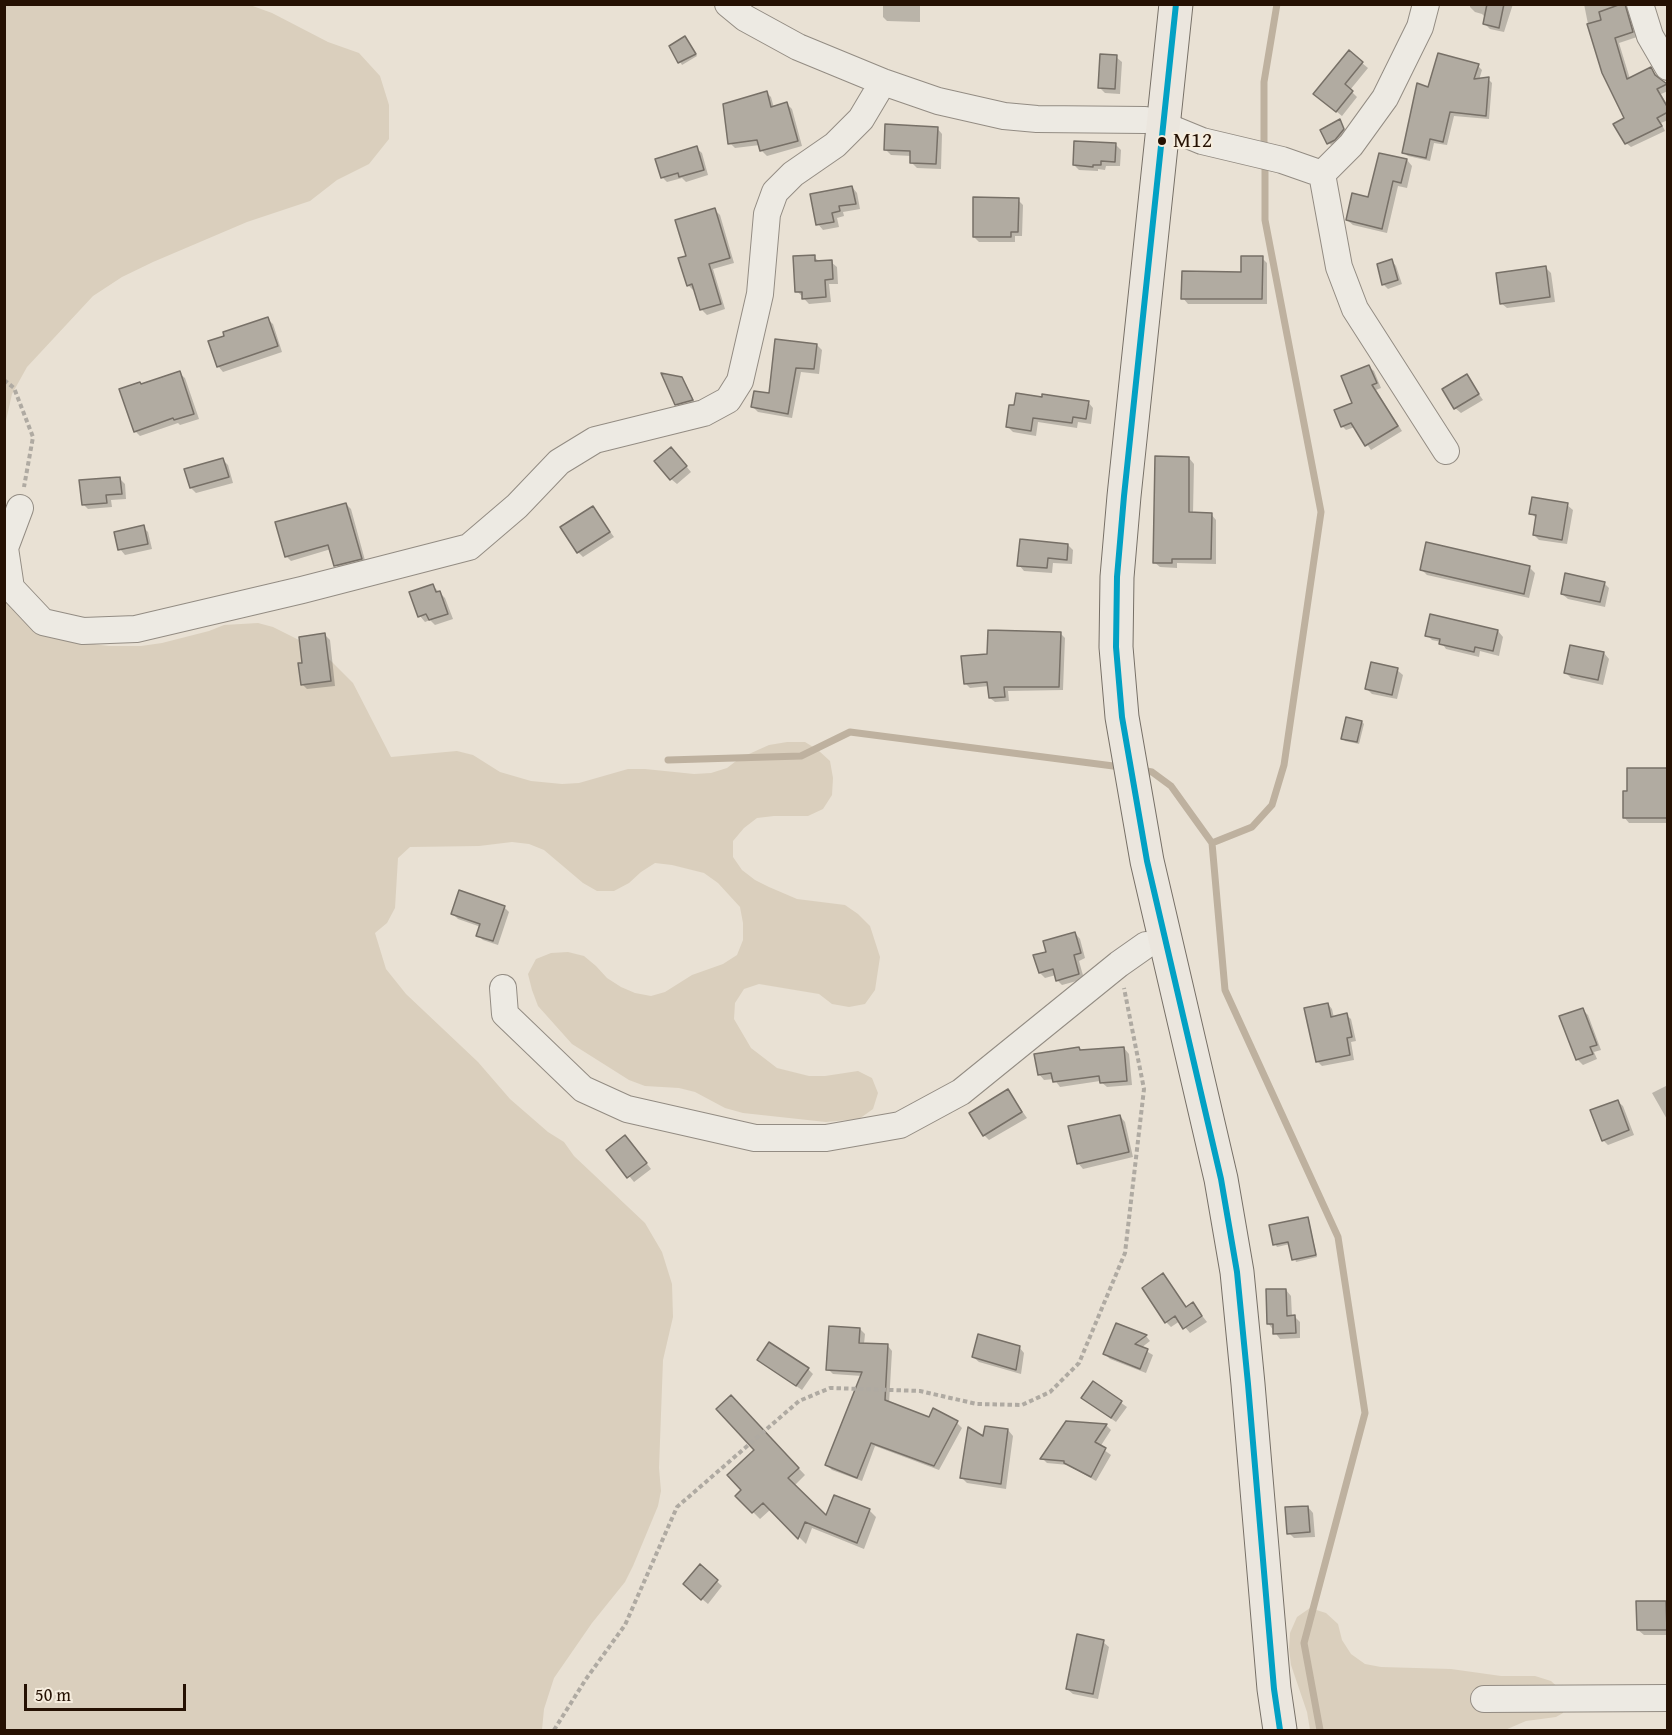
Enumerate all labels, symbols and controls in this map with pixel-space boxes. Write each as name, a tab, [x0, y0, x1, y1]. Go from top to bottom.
place label: M12	[1173, 128, 1212, 154]
marker: M12	[1156, 135, 1168, 147]
scale bar	[27, 1672, 189, 1710]
text: 50 m	[35, 1681, 71, 1708]

